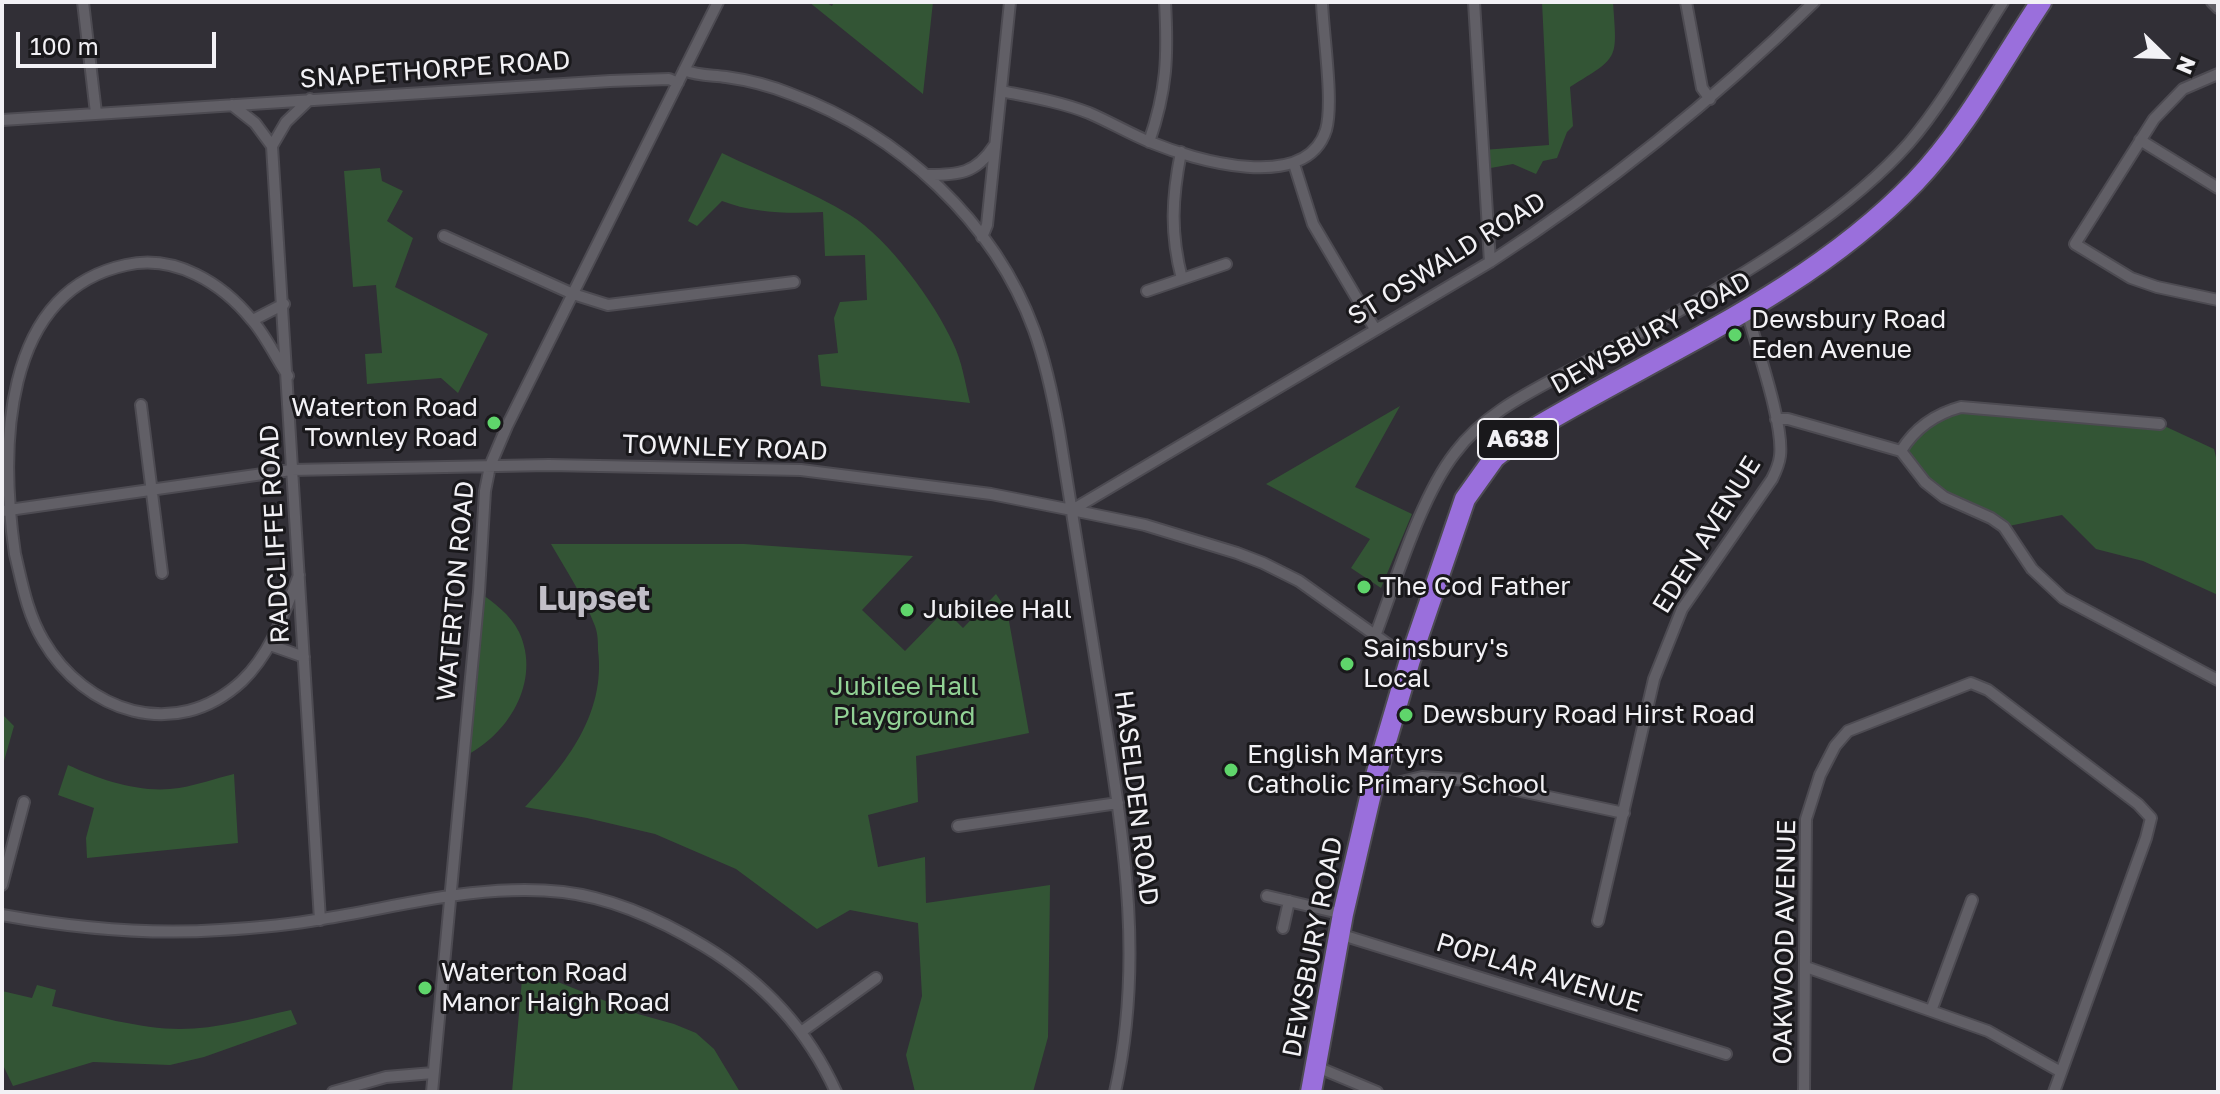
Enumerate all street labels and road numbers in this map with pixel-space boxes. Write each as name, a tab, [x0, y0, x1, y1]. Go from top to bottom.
street label: SNAPETHORPE ROAD	[299, 45, 571, 95]
street label: ST OSWALD ROAD	[1342, 186, 1552, 332]
street label: DEWSBURY ROAD	[1546, 265, 1756, 401]
road number: A638	[1478, 419, 1558, 459]
street label: RADCLIFFE ROAD	[254, 424, 296, 644]
street label: TOWNLEY ROAD	[622, 429, 828, 467]
street label: EDEN AVENUE	[1646, 451, 1768, 619]
street label: WATERTON ROAD	[431, 479, 481, 703]
street label: HASELDEN ROAD	[1107, 689, 1165, 907]
street label: OAKWOOD AVENUE	[1767, 819, 1803, 1065]
street label: DEWSBURY ROAD	[1276, 834, 1350, 1060]
street label: POPLAR AVENUE	[1432, 927, 1646, 1019]

